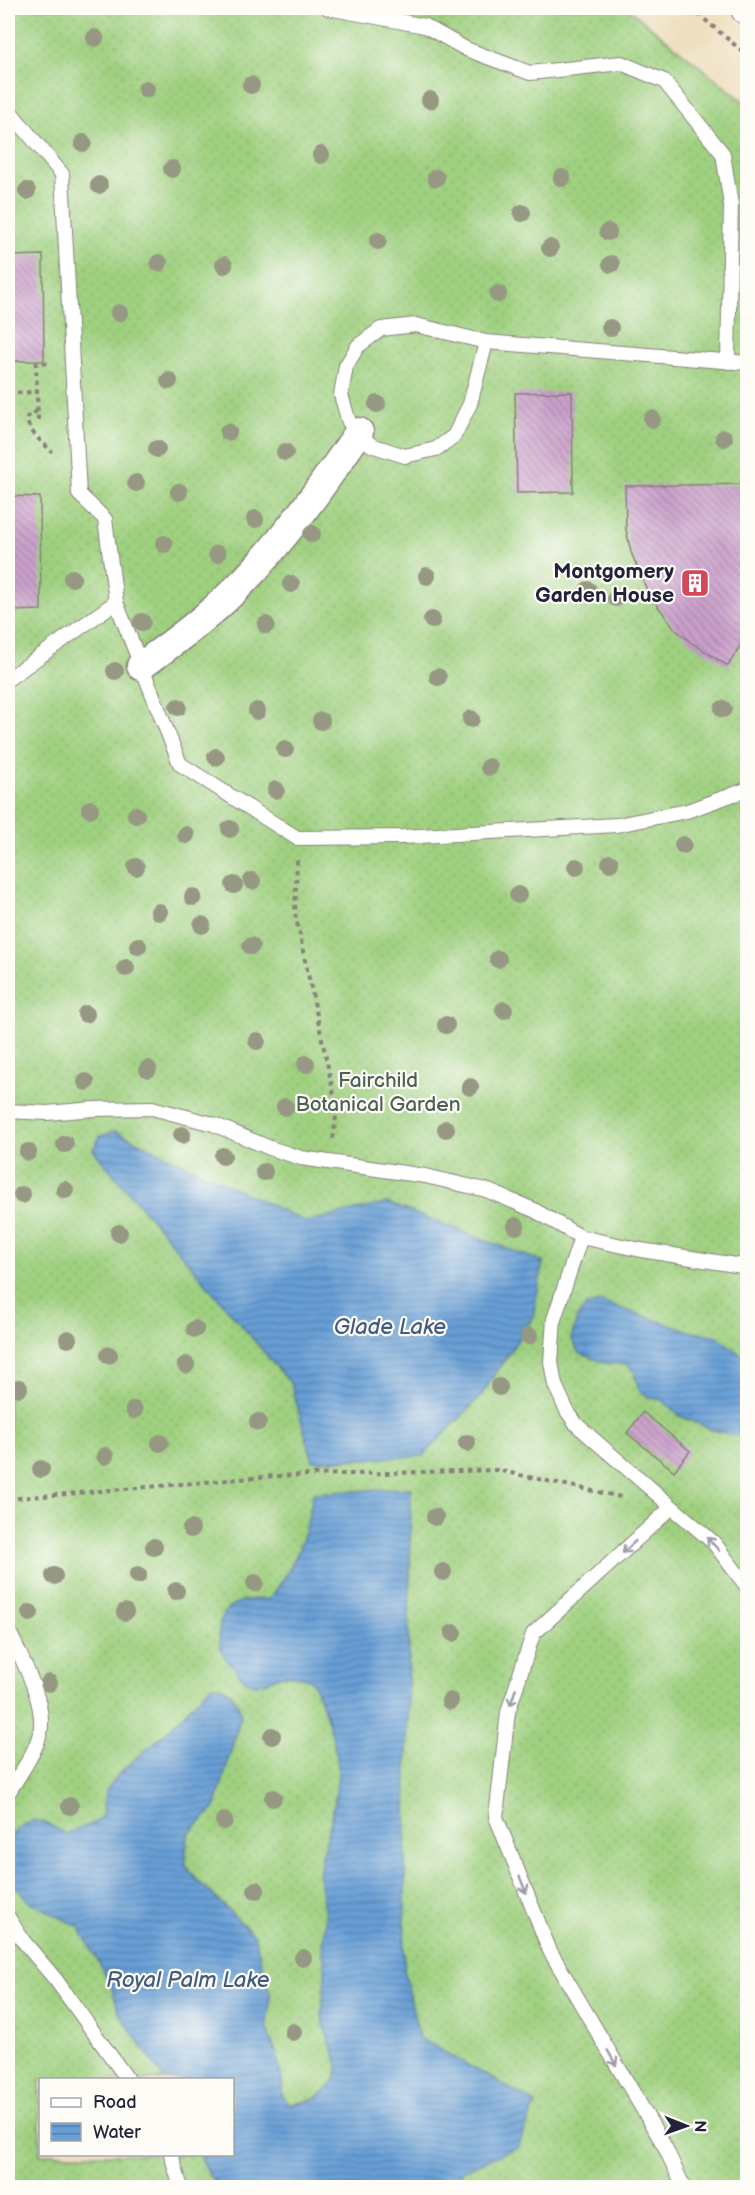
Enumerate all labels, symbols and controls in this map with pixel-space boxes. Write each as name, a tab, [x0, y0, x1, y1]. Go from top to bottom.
place label: Montgomery Garden House	[535, 559, 674, 608]
building icon: Montgomery Garden House	[679, 567, 711, 599]
park label: Fairchild Botanical Garden	[295, 1068, 461, 1117]
water label: Glade Lake	[334, 1314, 446, 1341]
one-way arrow	[707, 1537, 721, 1552]
one-way arrow	[621, 1540, 636, 1554]
one-way arrow	[507, 1687, 518, 1706]
one-way arrow	[518, 1875, 529, 1894]
water label: Royal Palm Lake	[106, 1967, 270, 1994]
one-way arrow	[607, 2049, 619, 2066]
legend	[39, 2078, 234, 2156]
text: Road	[93, 2092, 137, 2113]
north arrow	[656, 2096, 716, 2156]
text: N	[690, 2120, 709, 2132]
text: Water	[93, 2122, 141, 2143]

